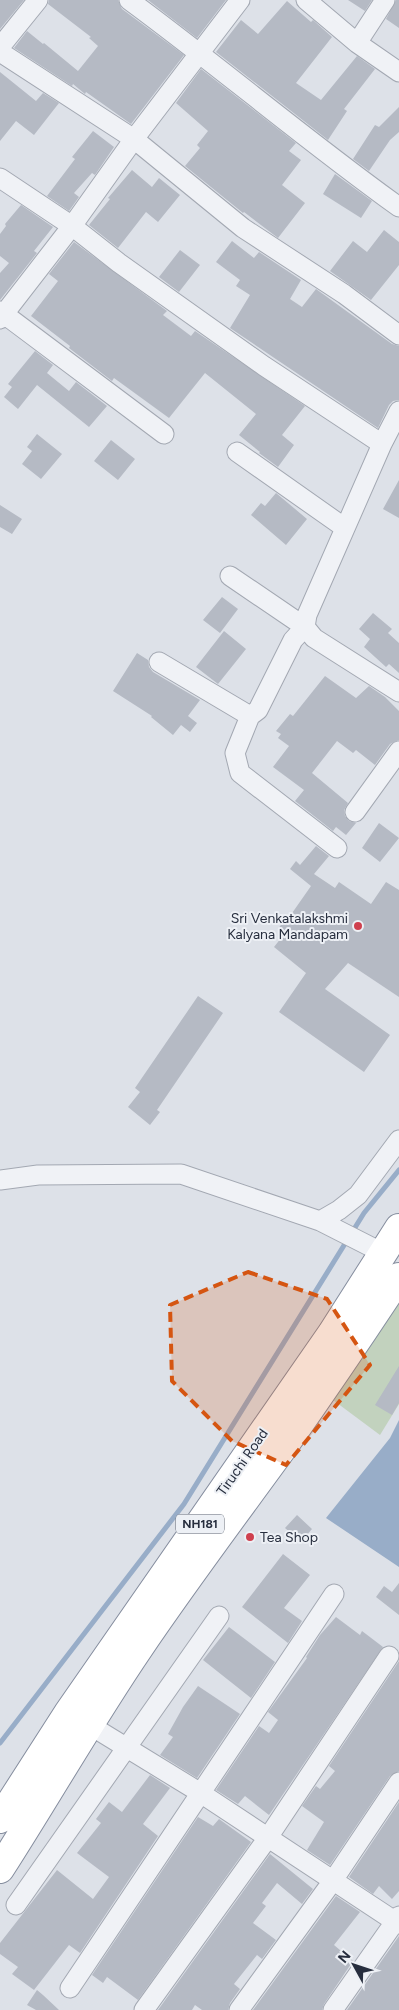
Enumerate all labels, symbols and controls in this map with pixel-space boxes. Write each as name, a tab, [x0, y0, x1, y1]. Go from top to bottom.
place label: Sri Venkatalakshmi Kalyana Mandapam	[227, 910, 348, 943]
marker: Sri Venkatalakshmi Kalyana Mandapam	[352, 920, 364, 932]
street label: Tiruchi Road	[213, 1426, 272, 1499]
road number: NH181	[176, 1515, 224, 1534]
place label: Tea Shop	[260, 1529, 318, 1546]
marker: Tea Shop	[244, 1531, 256, 1543]
north arrow	[329, 1940, 379, 1990]
text: N	[334, 1947, 354, 1967]

